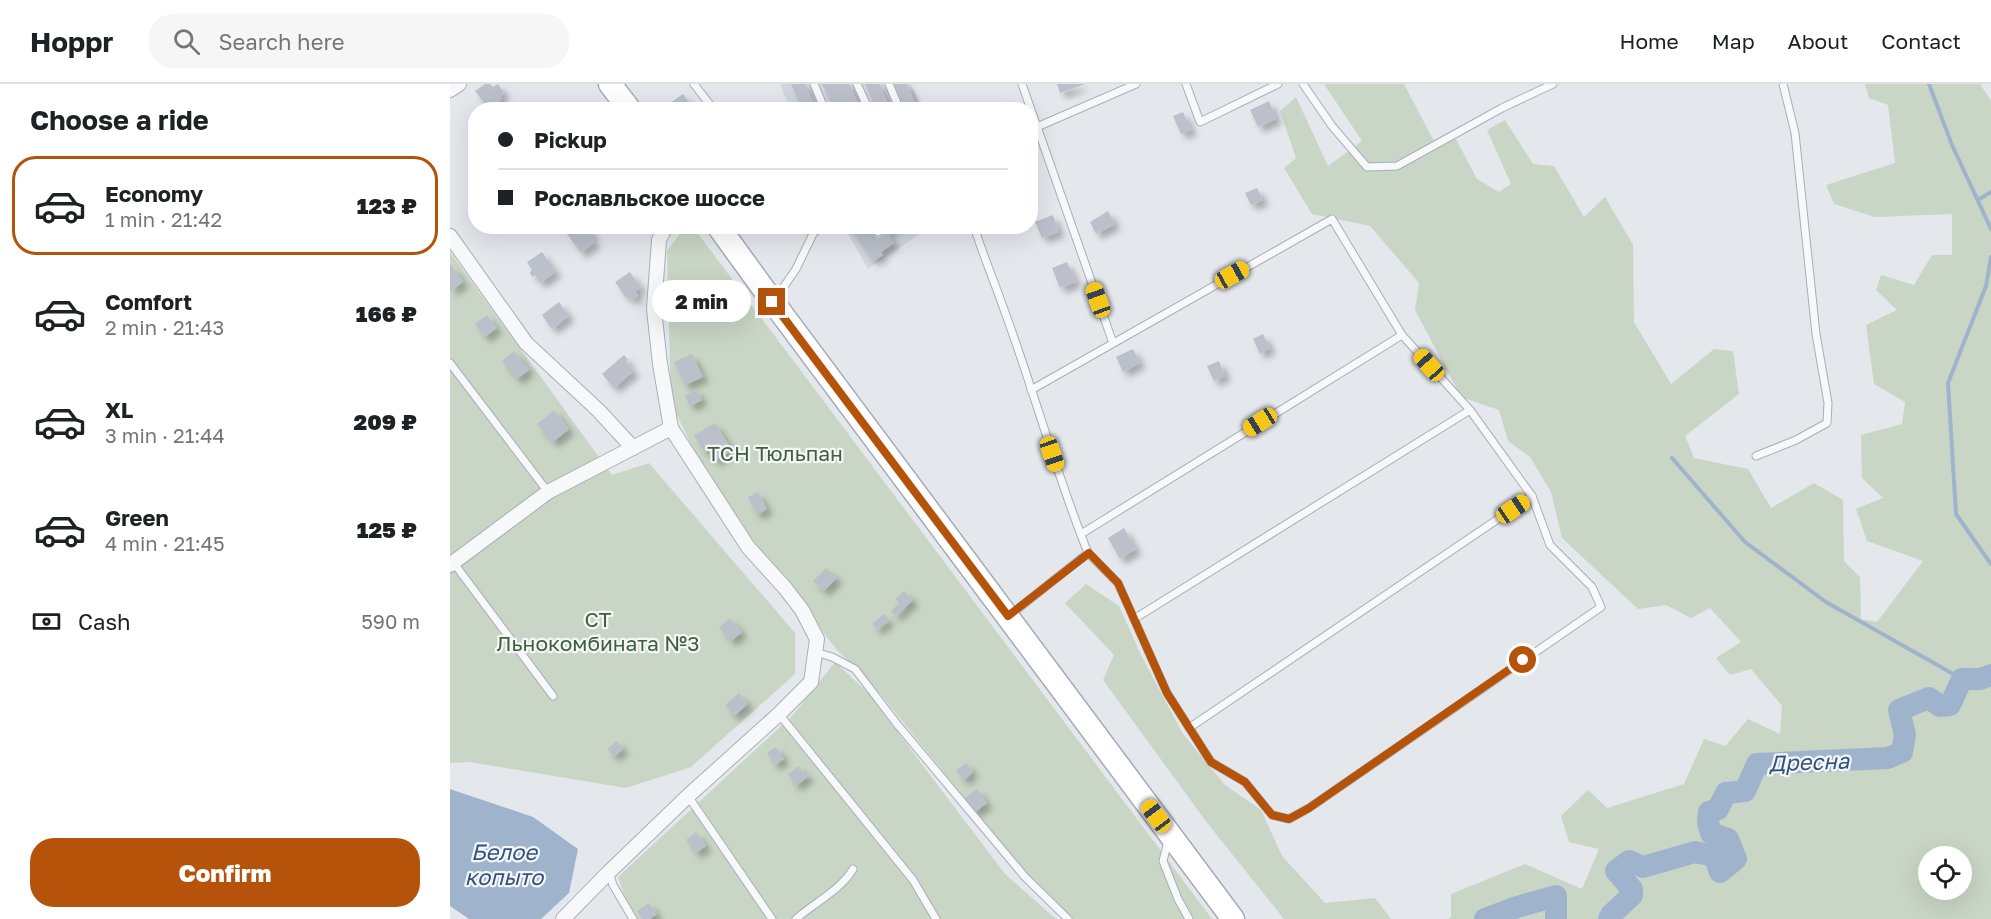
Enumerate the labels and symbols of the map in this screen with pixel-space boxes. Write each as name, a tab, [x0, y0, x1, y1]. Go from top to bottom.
car	[1212, 258, 1252, 292]
car	[1083, 280, 1113, 320]
callout: 2 min	[652, 281, 751, 323]
route end	[758, 288, 785, 315]
car	[1410, 346, 1448, 384]
car	[1240, 405, 1280, 439]
car	[1038, 434, 1066, 474]
park label: ТСН Тюльпан	[707, 440, 843, 466]
car	[1493, 491, 1533, 527]
park label: СТ Льнокомбината №3	[497, 606, 699, 656]
route start	[1509, 646, 1536, 673]
water label: Дресна	[1767, 747, 1851, 776]
car	[1138, 796, 1174, 836]
water label: Белое копыто	[465, 838, 545, 890]

